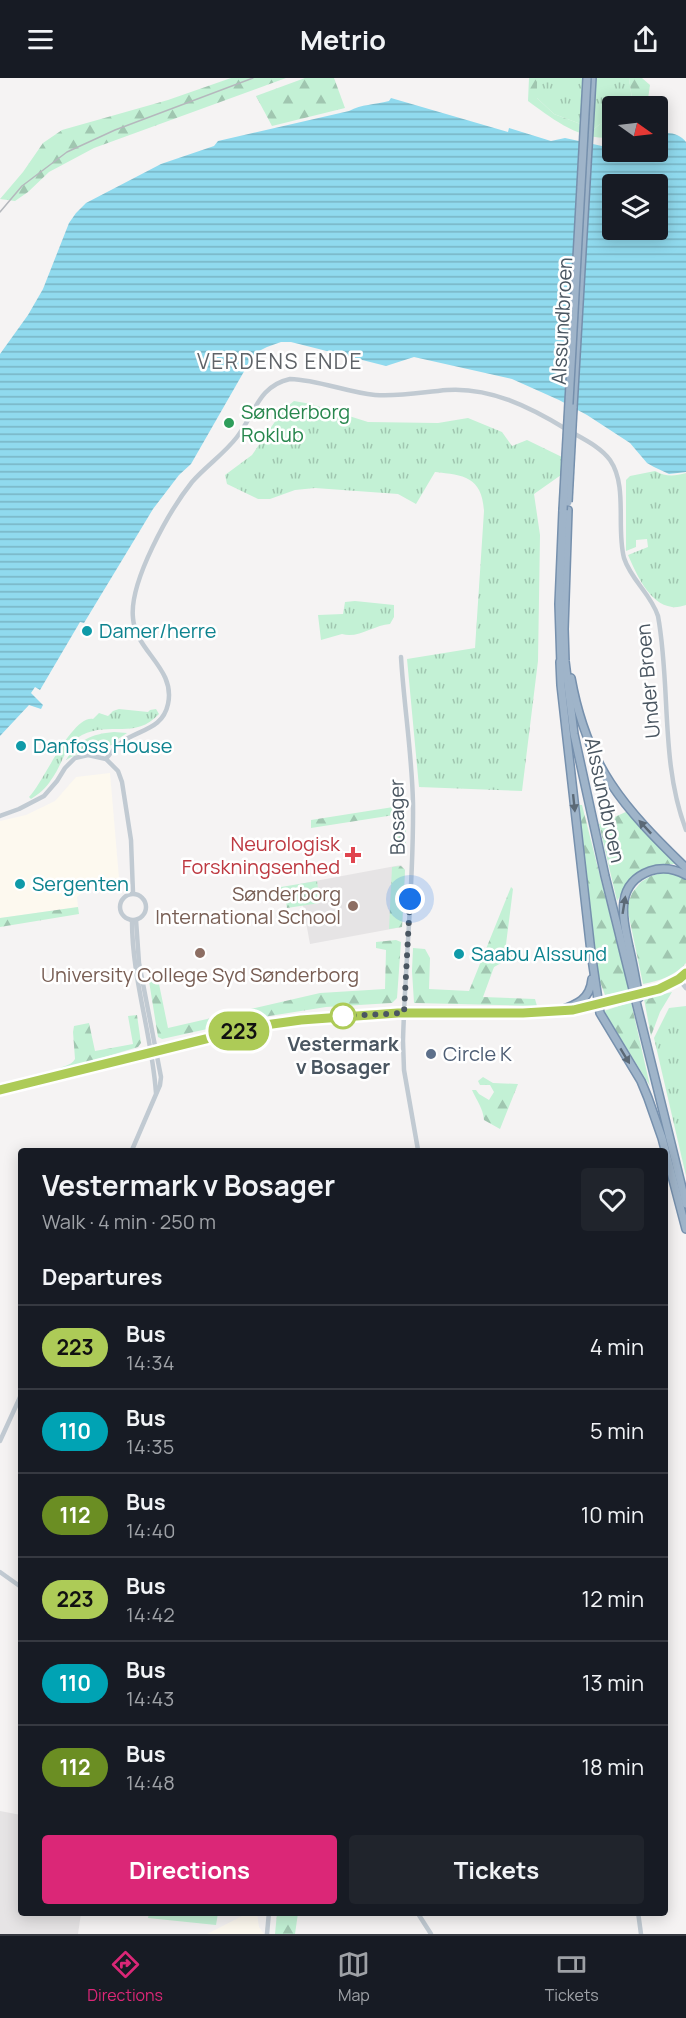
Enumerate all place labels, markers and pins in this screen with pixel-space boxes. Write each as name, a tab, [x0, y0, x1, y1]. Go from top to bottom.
place label: Sønderborg Roklub	[241, 398, 350, 448]
marker: Sønderborg Roklub	[222, 416, 236, 430]
place label: Damer/herre	[99, 617, 217, 644]
marker: Damer/herre	[80, 624, 94, 638]
place label: Danfoss House	[33, 732, 172, 759]
marker: Danfoss House	[14, 739, 28, 753]
place label: Neurologisk Forskningsenhed	[182, 830, 341, 880]
marker: Neurologisk Forskningsenhed	[344, 846, 362, 864]
place label: Sergenten	[32, 870, 129, 897]
marker: Sergenten	[13, 877, 27, 891]
place label: Sønderborg International School	[155, 880, 341, 930]
marker: Sønderborg International School	[346, 899, 360, 913]
place label: Saabu Alssund	[471, 940, 607, 967]
marker: University College Syd Sønderborg	[193, 946, 207, 960]
marker: Saabu Alssund	[452, 947, 466, 961]
place label: University College Syd Sønderborg	[41, 961, 359, 988]
marker: Vestermark v Bosager	[330, 1003, 356, 1029]
place label: Vestermark v Bosager	[288, 1030, 400, 1080]
place label: Circle K	[443, 1040, 512, 1067]
marker: Circle K	[424, 1047, 438, 1061]

